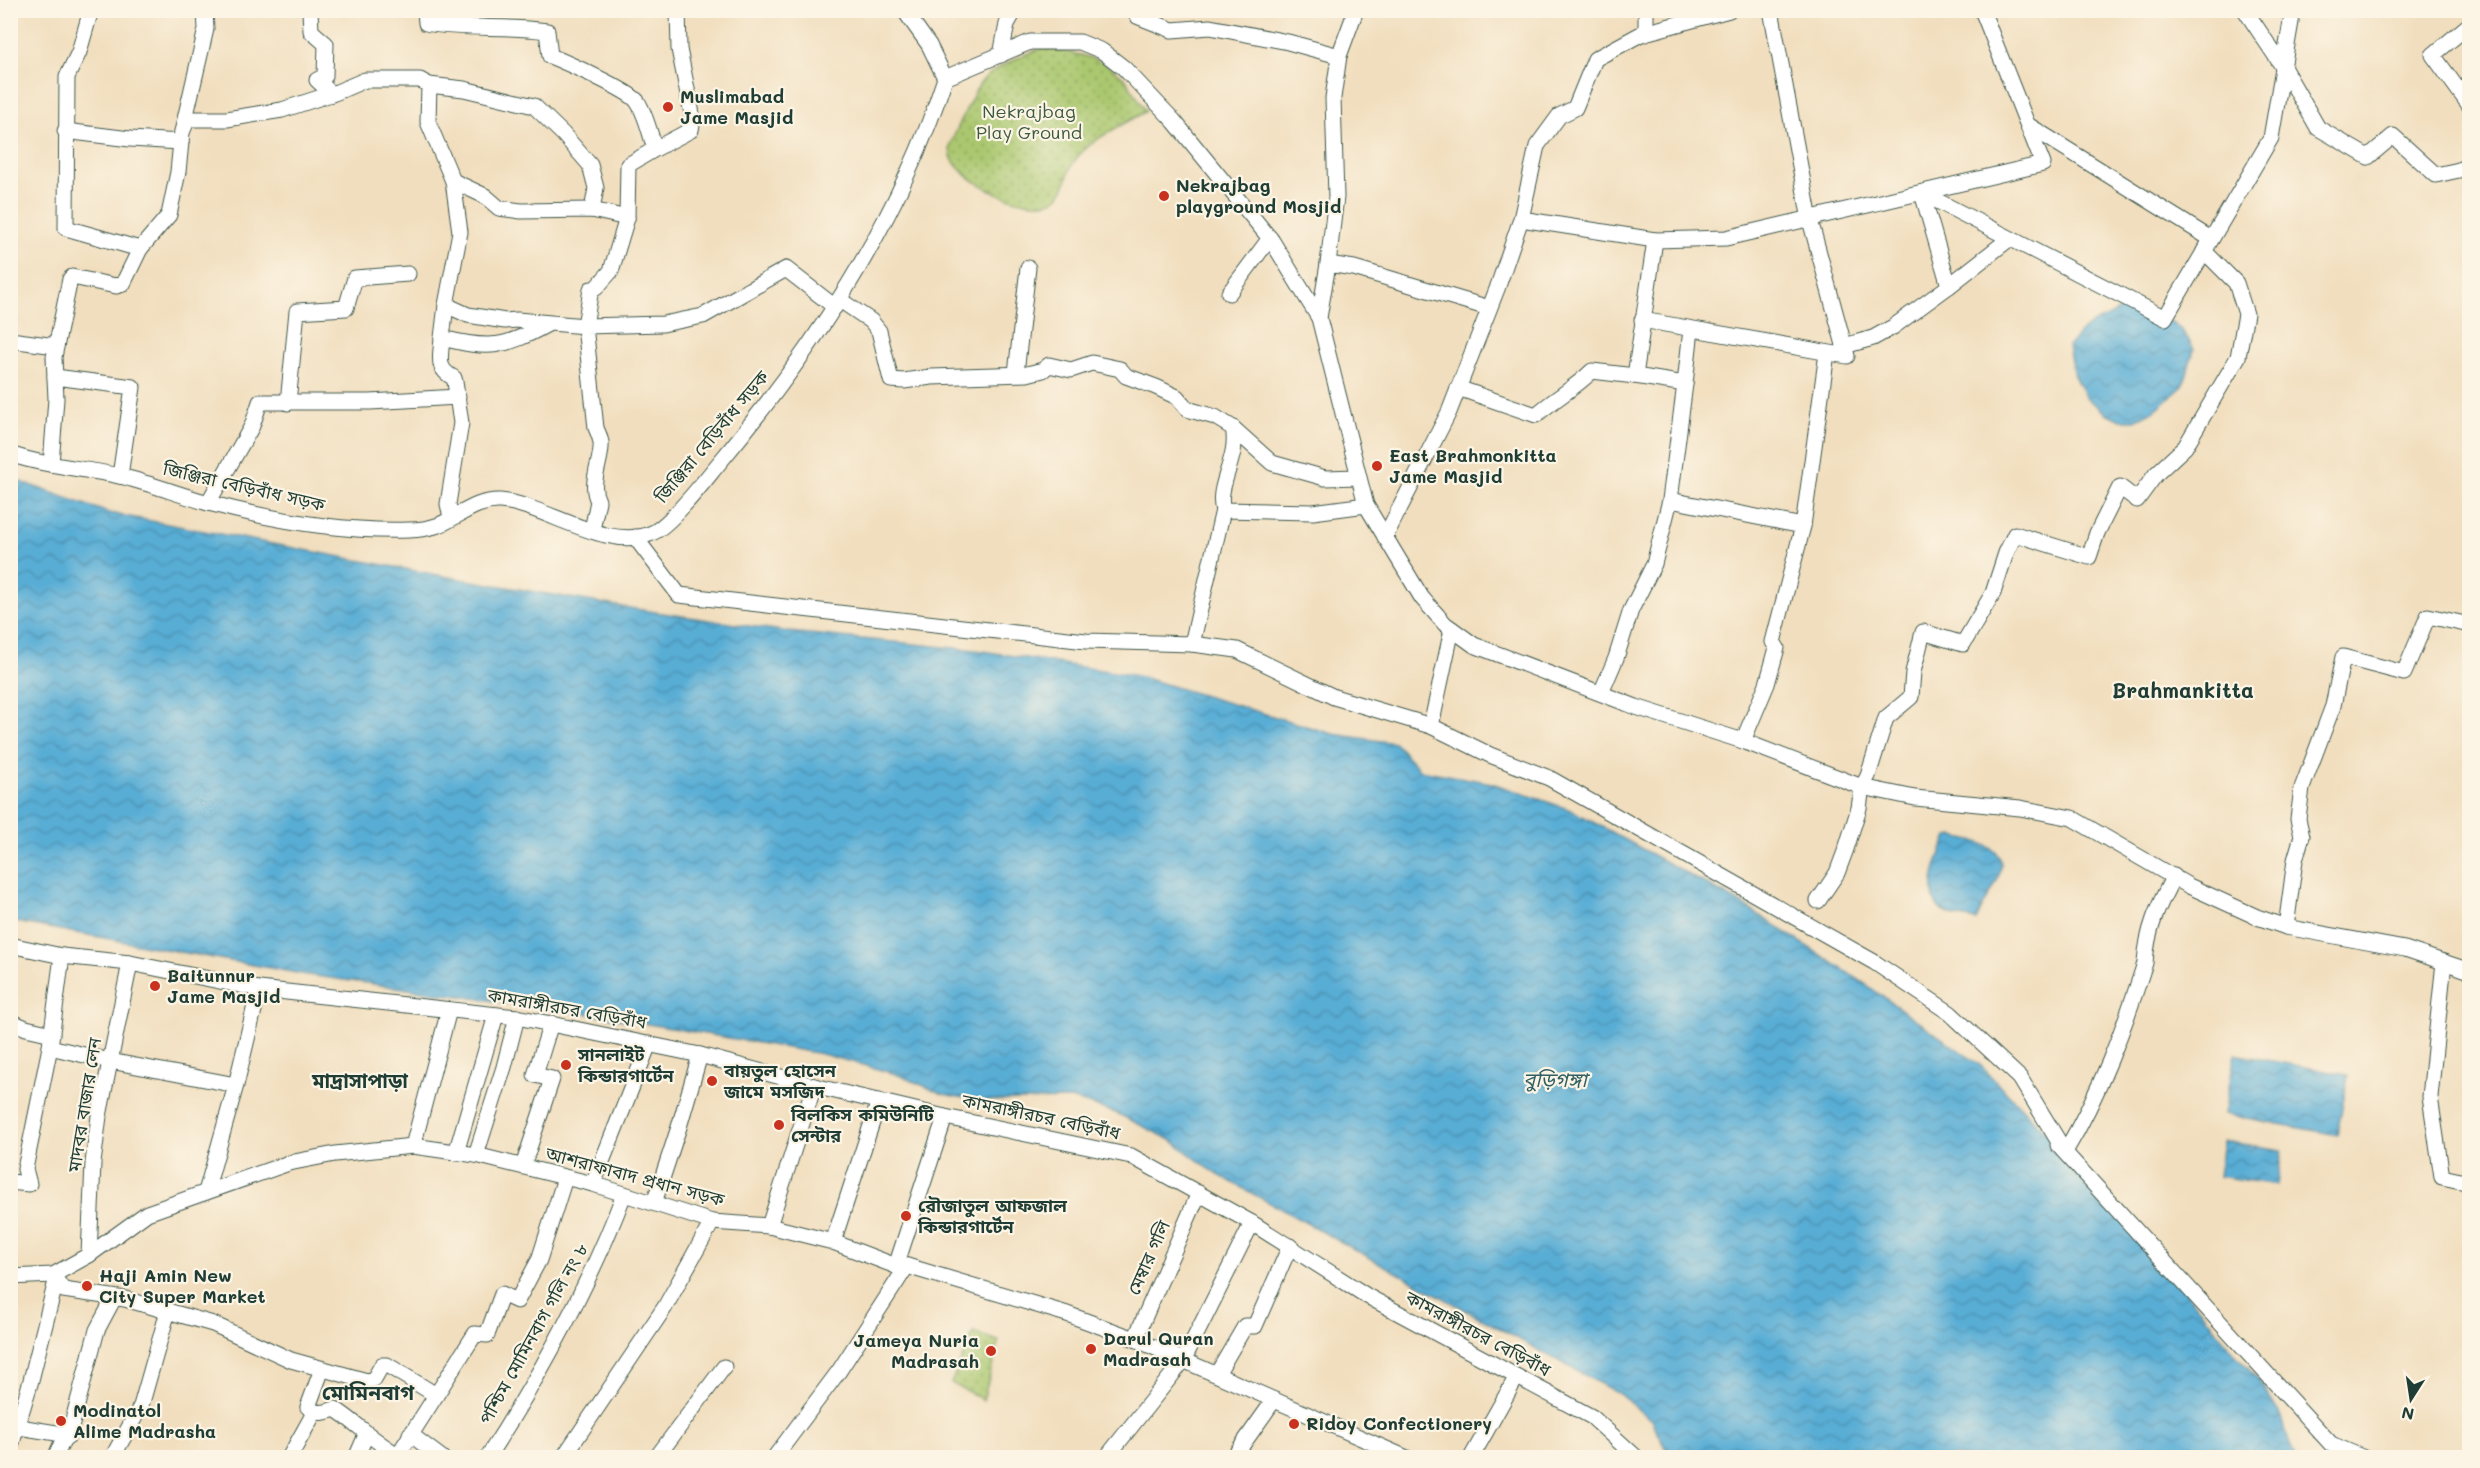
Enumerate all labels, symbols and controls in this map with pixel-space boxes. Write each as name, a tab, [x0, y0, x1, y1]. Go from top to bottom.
place label: Muslimabad Jame Masjid	[680, 84, 793, 129]
park label: Nekrajbag Play Ground	[976, 99, 1082, 144]
marker: Muslimabad Jame Masjid	[661, 100, 675, 114]
place label: Nekrajbag playground Mosjid	[1176, 173, 1341, 218]
marker: Nekrajbag playground Mosjid	[1157, 189, 1171, 203]
street label: জিঞ্জিরা বেড়িবাঁধ সড়ক	[648, 365, 774, 508]
place label: East Brahmonkitta Jame Masjid	[1389, 443, 1557, 488]
street label: জিঞ্জিরা বেড়িবাঁধ সড়ক	[160, 455, 328, 516]
marker: East Brahmonkitta Jame Masjid	[1370, 459, 1384, 473]
district label: Brahmankitta	[2112, 676, 2254, 703]
place label: Baitunnur Jame Masjid	[167, 963, 280, 1008]
marker: Baitunnur Jame Masjid	[148, 979, 162, 993]
street label: কামরাঙ্গীরচর বেড়িবাঁধ	[485, 982, 649, 1034]
street label: মাদবর বাজার লেন	[61, 1035, 107, 1175]
place label: সানলাইট কিন্ডারগার্টেন	[577, 1042, 675, 1087]
marker: সানলাইট কিন্ডারগার্টেন	[559, 1058, 573, 1072]
place label: বায়তুল হোসেন জামে মসজিদ	[723, 1058, 837, 1103]
water label: বুড়িগঙ্গা	[1523, 1066, 1590, 1092]
district label: মাদ্রাসাপাড়া	[311, 1067, 408, 1093]
marker: বায়তুল হোসেন জামে মসজিদ	[705, 1074, 719, 1088]
street label: কামরাঙ্গীরচর বেড়িবাঁধ	[959, 1087, 1123, 1145]
place label: বিলকিস কমিউনিটি সেন্টার	[790, 1102, 935, 1147]
marker: বিলকিস কমিউনিটি সেন্টার	[772, 1118, 786, 1132]
street label: আশরাফাবাদ প্রধান সড়ক	[542, 1140, 728, 1212]
place label: রৌজাতুল আফজাল কিন্ডারগার্টেন	[917, 1193, 1067, 1238]
marker: রৌজাতুল আফজাল কিন্ডারগার্টেন	[899, 1209, 913, 1223]
street label: মেম্বার গলি	[1121, 1216, 1175, 1299]
street label: পশ্চিম মোমিনবাগ গলি নং ৮	[473, 1238, 593, 1429]
place label: Haji Amin New City Super Market	[99, 1263, 266, 1308]
marker: Haji Amin New City Super Market	[80, 1279, 94, 1293]
street label: কামরাঙ্গীরচর বেড়িবাঁধ	[1401, 1284, 1555, 1382]
place label: Darul Quran Madrasah	[1103, 1326, 1214, 1371]
place label: Jameya Nuria Madrasah	[853, 1328, 979, 1373]
marker: Darul Quran Madrasah	[1084, 1342, 1098, 1356]
marker: Jameya Nuria Madrasah	[984, 1344, 998, 1358]
north arrow	[2381, 1369, 2441, 1429]
district label: মোমিনবাগ	[322, 1378, 415, 1405]
place label: Modinatol Alime Madrasha	[73, 1398, 216, 1443]
text: N	[2400, 1403, 2416, 1426]
place label: Ridoy Confectionery	[1306, 1411, 1492, 1435]
marker: Modinatol Alime Madrasha	[54, 1414, 68, 1428]
marker: Ridoy Confectionery	[1287, 1417, 1301, 1431]

